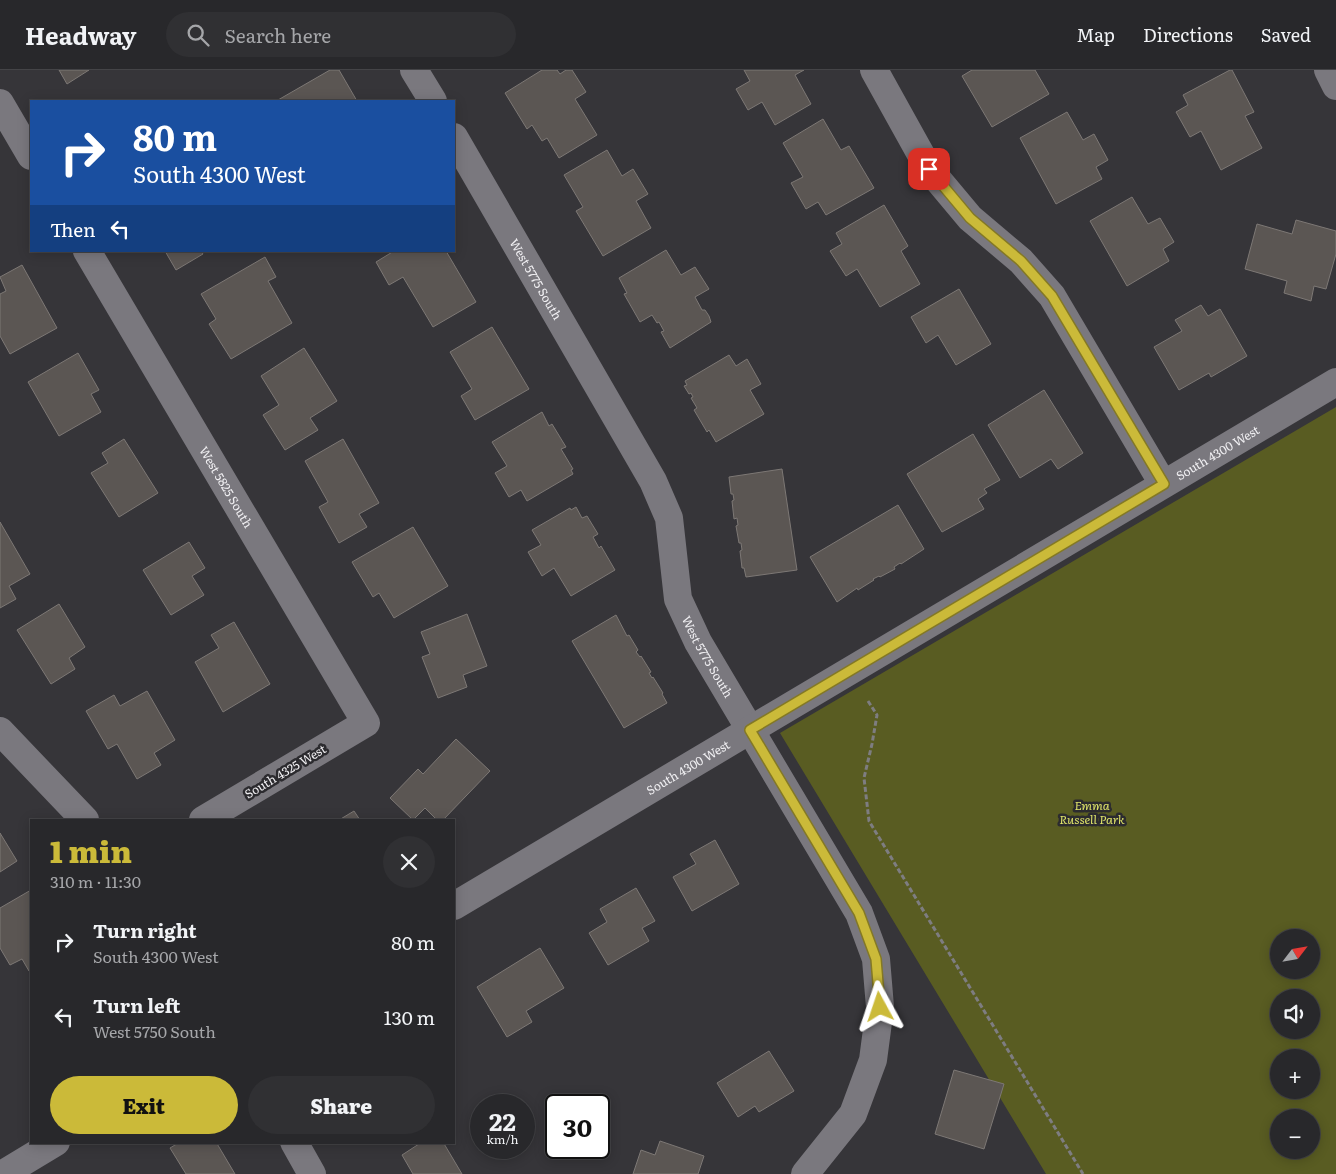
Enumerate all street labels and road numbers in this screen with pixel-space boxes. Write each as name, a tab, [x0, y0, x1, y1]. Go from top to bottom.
street label: West 5775 South	[505, 235, 567, 323]
street label: South 4300 West	[1172, 421, 1263, 484]
street label: West 5825 South	[195, 443, 258, 531]
street label: West 5775 South	[678, 613, 738, 701]
street label: South 4300 West	[643, 735, 733, 799]
street label: South 4325 West	[241, 739, 329, 802]

